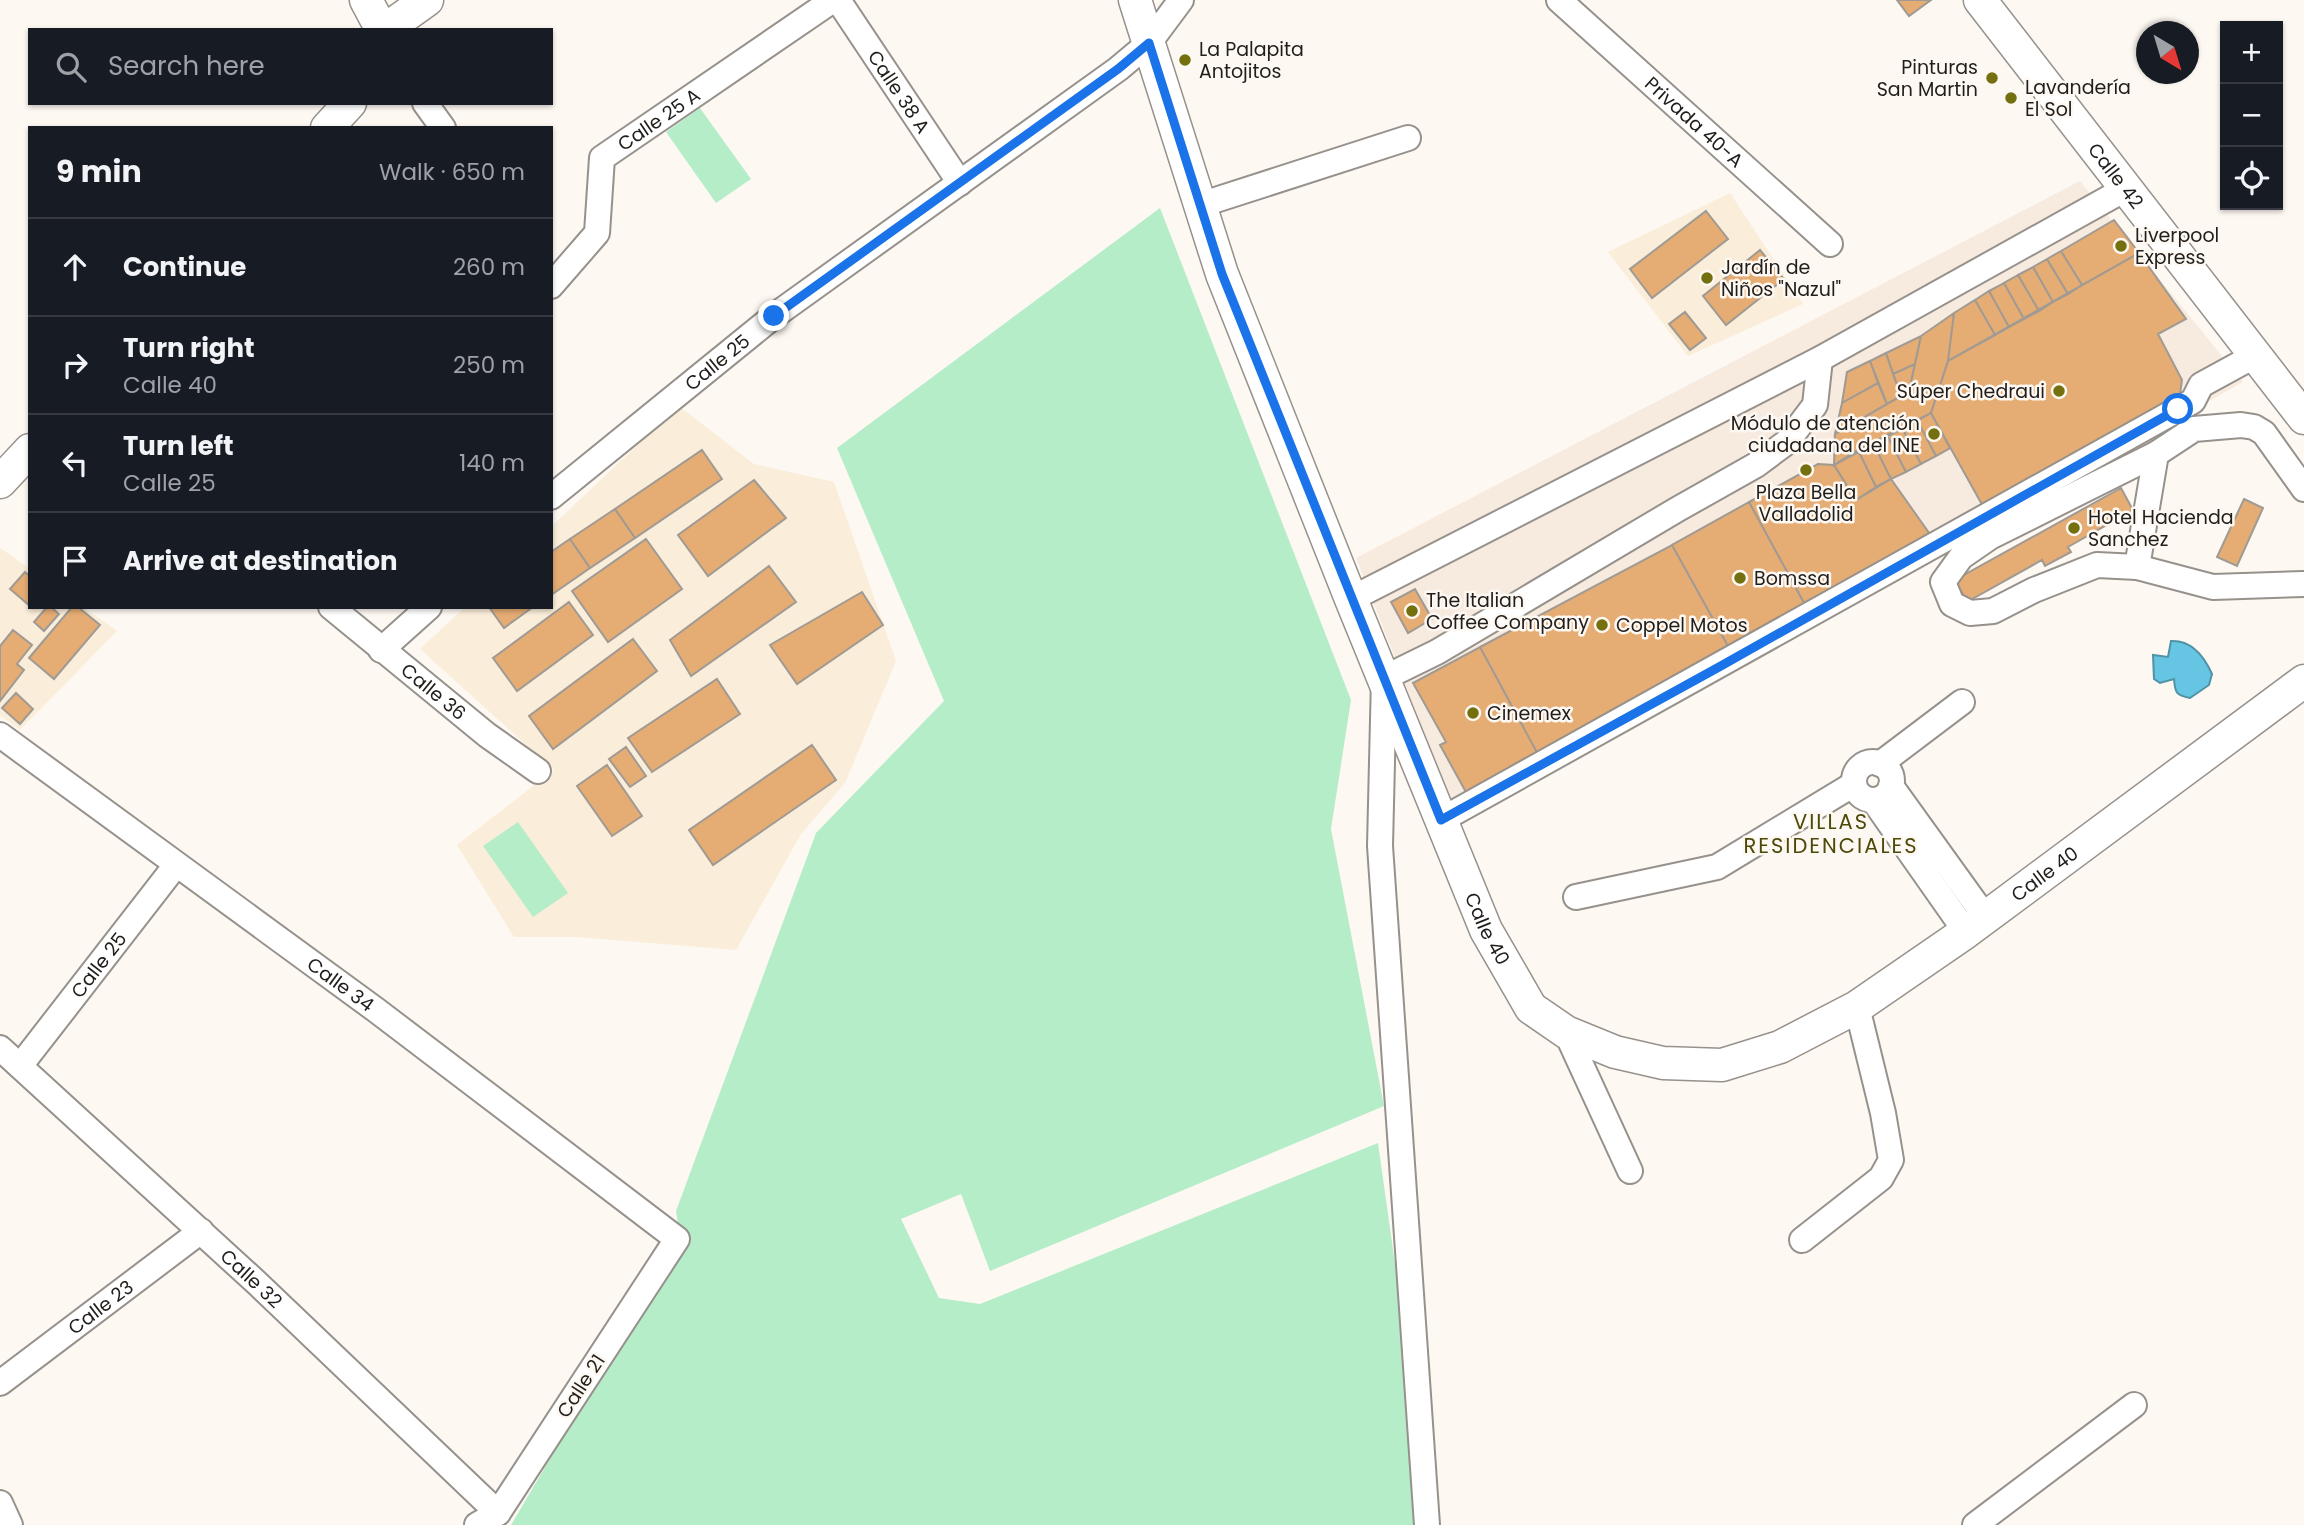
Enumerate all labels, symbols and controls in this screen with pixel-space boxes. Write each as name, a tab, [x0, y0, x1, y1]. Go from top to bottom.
north arrow	[2136, 21, 2199, 84]
map controls	[2220, 21, 2283, 210]
button: +	[2220, 21, 2283, 84]
search box	[28, 28, 553, 105]
place label: La Palapita Antojitos	[1199, 36, 1304, 85]
street label: Calle 38 A	[861, 45, 937, 139]
icon: search	[52, 48, 90, 86]
text: Search here	[108, 48, 265, 84]
marker: La Palapita Antojitos	[1177, 52, 1193, 68]
place label: Pinturas San Martin	[1877, 54, 1978, 103]
street label: Privada 40-A	[1639, 70, 1750, 174]
marker: Pinturas San Martin	[1984, 70, 2000, 86]
place label: Lavandería El Sol	[2025, 74, 2131, 123]
street label: Calle 25 A	[612, 81, 705, 157]
button: −	[2220, 84, 2283, 147]
marker: Lavandería El Sol	[2003, 90, 2019, 106]
street label: Calle 42	[2082, 137, 2150, 214]
button: locate	[2220, 147, 2283, 210]
text: 9 min	[56, 150, 142, 193]
text: Walk · 650 m	[379, 156, 525, 188]
place label: Liverpool Express	[2135, 222, 2219, 271]
marker: Liverpool Express	[2113, 238, 2129, 254]
icon: ahead	[56, 248, 94, 286]
text: Continue	[123, 249, 246, 285]
text: 260 m	[453, 251, 525, 283]
place label: Jardín de Niños "Nazul"	[1721, 254, 1841, 303]
marker: Jardín de Niños "Nazul"	[1699, 270, 1715, 286]
route end	[758, 300, 789, 331]
street label: Calle 25	[679, 328, 755, 397]
text: Turn right	[123, 330, 255, 366]
icon: right	[56, 346, 94, 384]
text: 250 m	[453, 349, 525, 381]
text: Calle 40	[123, 369, 217, 401]
place label: Súper Chedraui	[1897, 378, 2045, 405]
marker: Súper Chedraui	[2051, 383, 2067, 399]
route start	[2162, 393, 2193, 424]
place label: Módulo de atención ciudadana del INE	[1731, 410, 1920, 459]
marker: Módulo de atención ciudadana del INE	[1926, 426, 1942, 442]
text: Turn left	[123, 428, 234, 464]
icon: left	[56, 444, 94, 482]
text: 140 m	[459, 447, 525, 479]
marker: Plaza Bella Valladolid	[1798, 462, 1814, 478]
text: Calle 25	[123, 467, 216, 499]
place label: Plaza Bella Valladolid	[1756, 479, 1856, 528]
place label: Hotel Hacienda Sanchez	[2088, 504, 2234, 553]
marker: Hotel Hacienda Sanchez	[2066, 520, 2082, 536]
icon: arrive	[56, 542, 94, 580]
text: Arrive at destination	[123, 543, 398, 579]
place label: Bomssa	[1754, 565, 1830, 592]
marker: Bomssa	[1732, 570, 1748, 586]
place label: The Italian Coffee Company	[1426, 587, 1589, 636]
marker: The Italian Coffee Company	[1404, 603, 1420, 619]
place label: Coppel Motos	[1616, 612, 1748, 639]
marker: Coppel Motos	[1594, 617, 1610, 633]
street label: Calle 36	[395, 656, 472, 726]
place label: Cinemex	[1487, 700, 1571, 727]
marker: Cinemex	[1465, 705, 1481, 721]
district label: VILLAS RESIDENCIALES	[1743, 807, 1919, 860]
street label: Calle 40	[2005, 840, 2084, 908]
street label: Calle 40	[1459, 888, 1517, 970]
street label: Calle 25	[64, 926, 133, 1003]
street label: Calle 34	[302, 951, 380, 1018]
street label: Calle 32	[214, 1243, 289, 1314]
street label: Calle 23	[62, 1273, 139, 1341]
street label: Calle 21	[550, 1349, 612, 1423]

